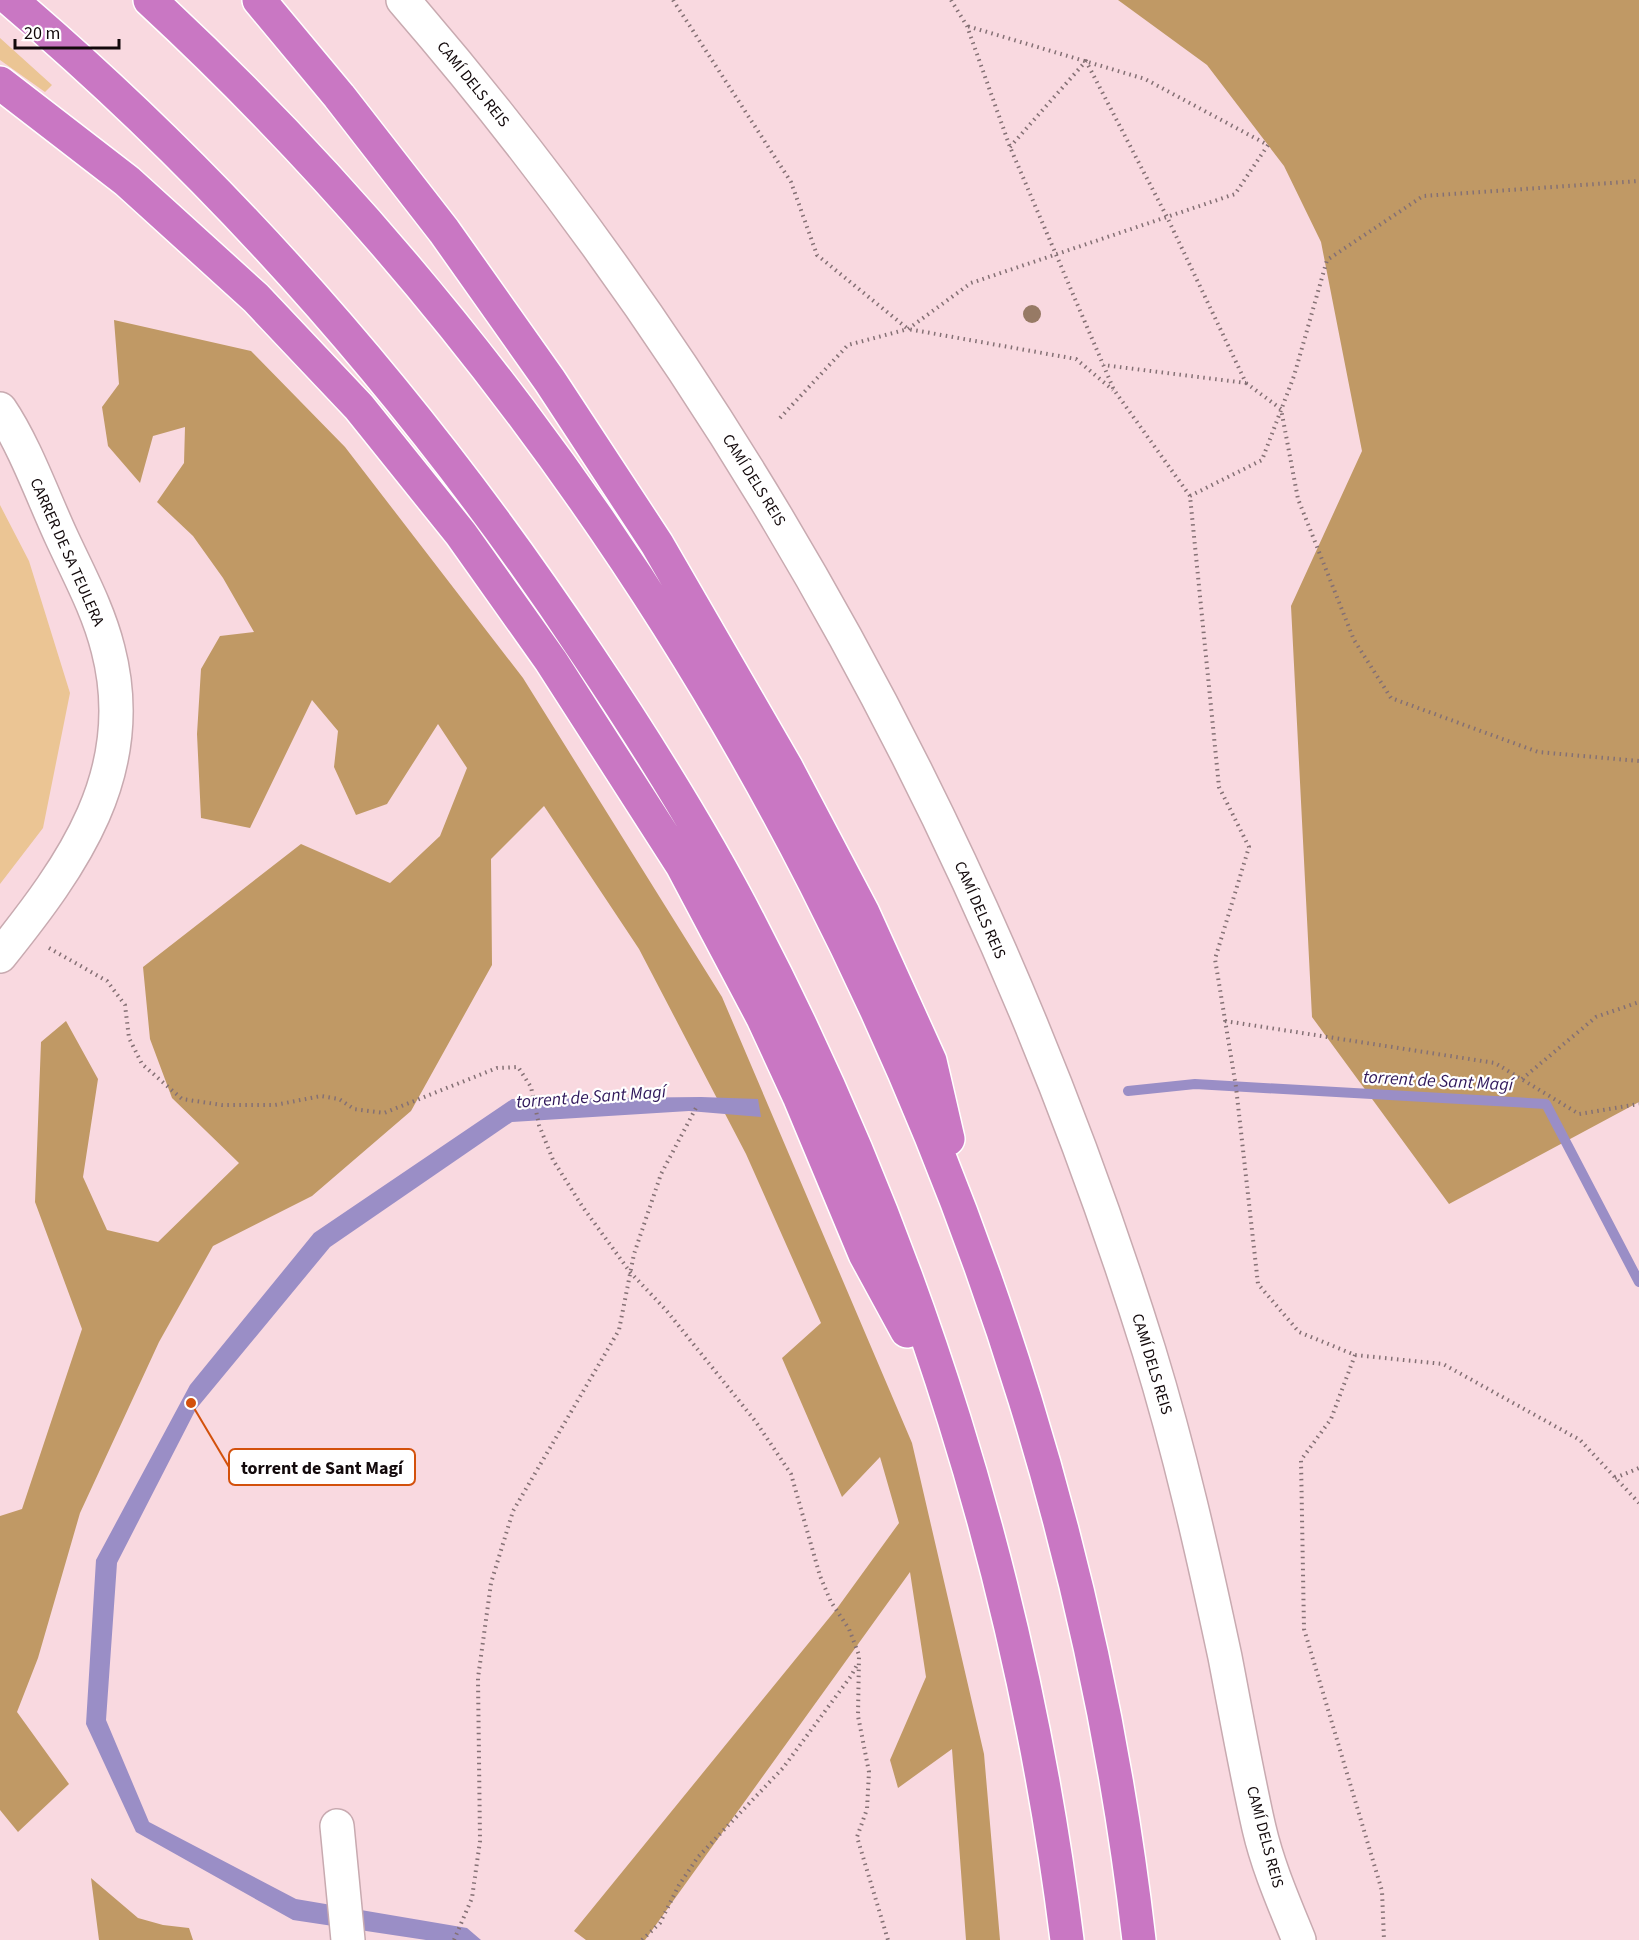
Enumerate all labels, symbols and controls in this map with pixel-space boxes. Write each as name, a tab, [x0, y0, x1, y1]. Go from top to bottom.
scale bar	[15, 12, 118, 50]
text: 20 m	[24, 21, 60, 46]
street label: CAMÍ DELS REIS	[432, 36, 514, 132]
street label: CAMÍ DELS REIS	[717, 430, 791, 530]
street label: CARRER DE SA TEULERA	[24, 474, 110, 630]
street label: CAMÍ DELS REIS	[949, 858, 1011, 962]
water label: torrent de Sant Magí	[1362, 1065, 1516, 1098]
water label: torrent de Sant Magí	[515, 1079, 670, 1115]
street label: CAMÍ DELS REIS	[1126, 1311, 1178, 1417]
callout: torrent de Sant Magí	[229, 1449, 415, 1485]
text: torrent de Sant Magí	[241, 1456, 404, 1481]
street label: CAMÍ DELS REIS	[1241, 1784, 1289, 1890]

